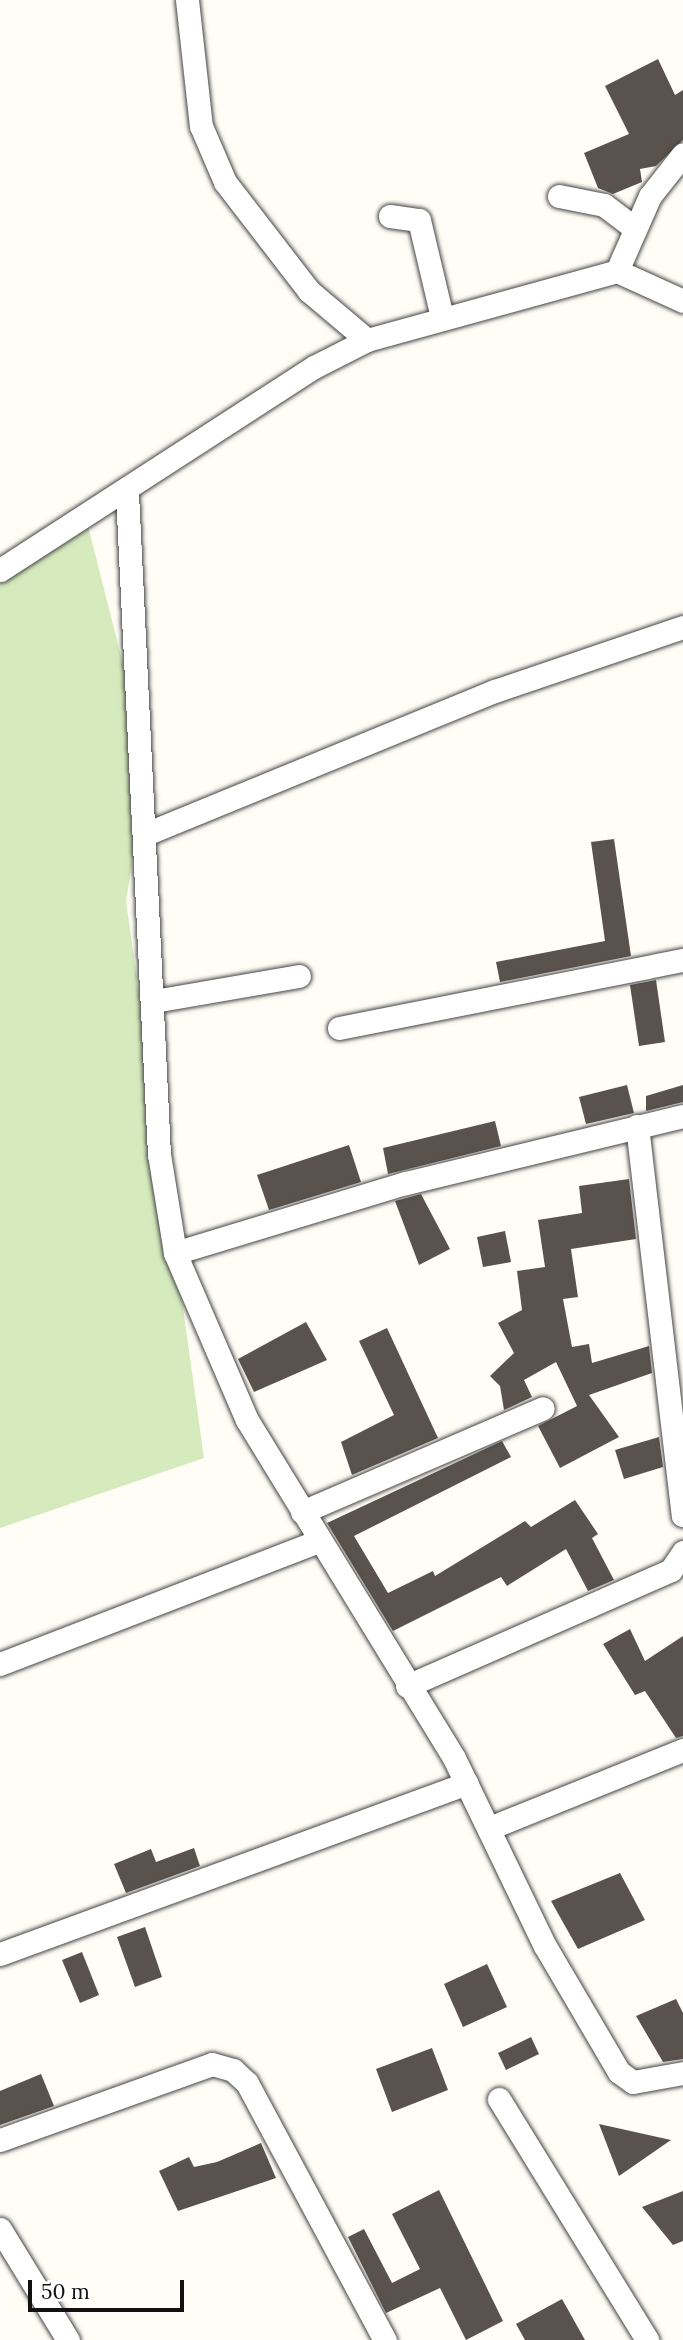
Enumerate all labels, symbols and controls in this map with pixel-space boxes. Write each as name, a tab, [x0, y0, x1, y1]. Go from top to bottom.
scale bar	[32, 2266, 187, 2310]
text: 50 m	[41, 2278, 90, 2305]

